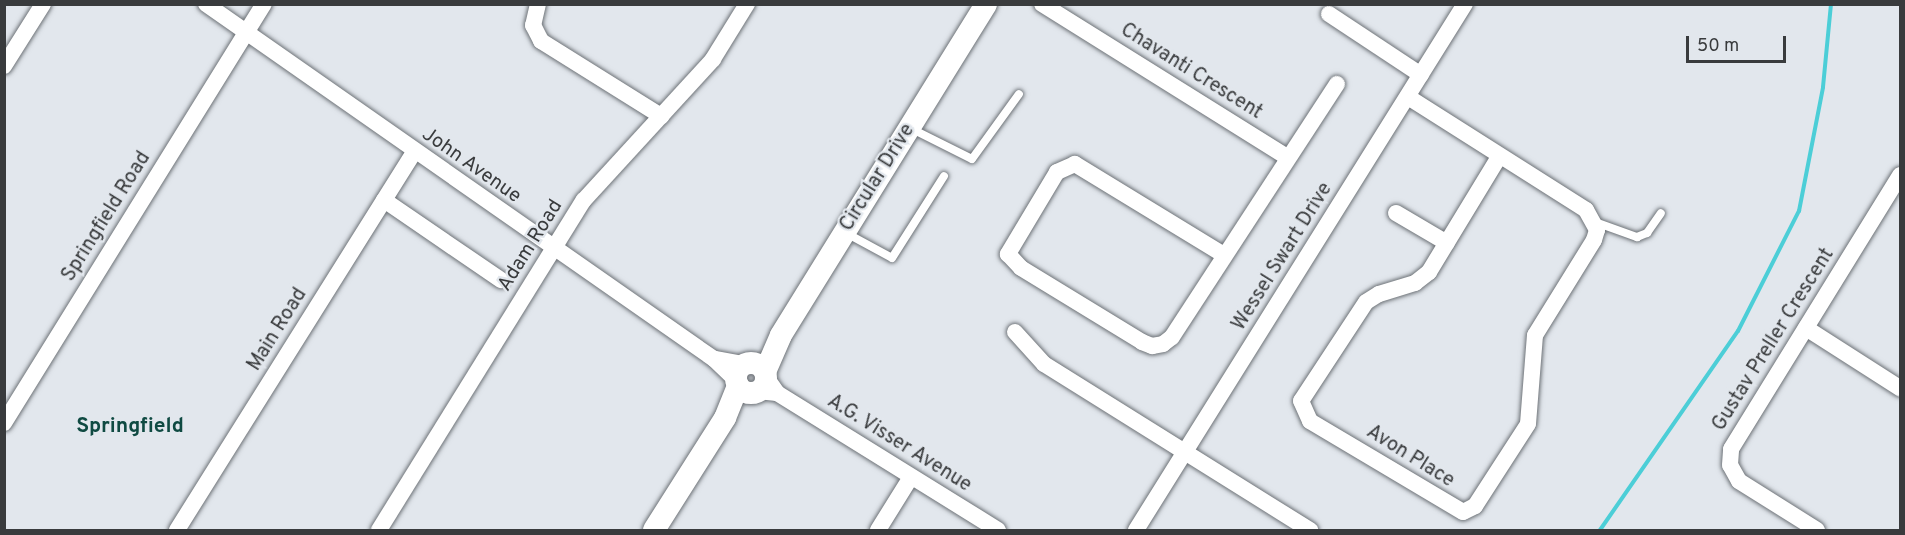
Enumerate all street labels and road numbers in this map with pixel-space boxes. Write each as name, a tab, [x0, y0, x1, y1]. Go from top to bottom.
street label: Chavanti Crescent	[1116, 19, 1266, 125]
street label: Circular Drive	[835, 120, 921, 236]
street label: John Avenue	[416, 123, 526, 209]
street label: Springfield Road	[57, 148, 157, 286]
street label: Wessel Swart Drive	[1228, 179, 1338, 335]
street label: Adam Road	[493, 196, 569, 296]
street label: Gustav Preller Crescent	[1708, 244, 1840, 436]
street label: Main Road	[243, 284, 313, 376]
street label: A.G. Visser Avenue	[822, 390, 976, 498]
street label: Avon Place	[1362, 421, 1458, 493]

